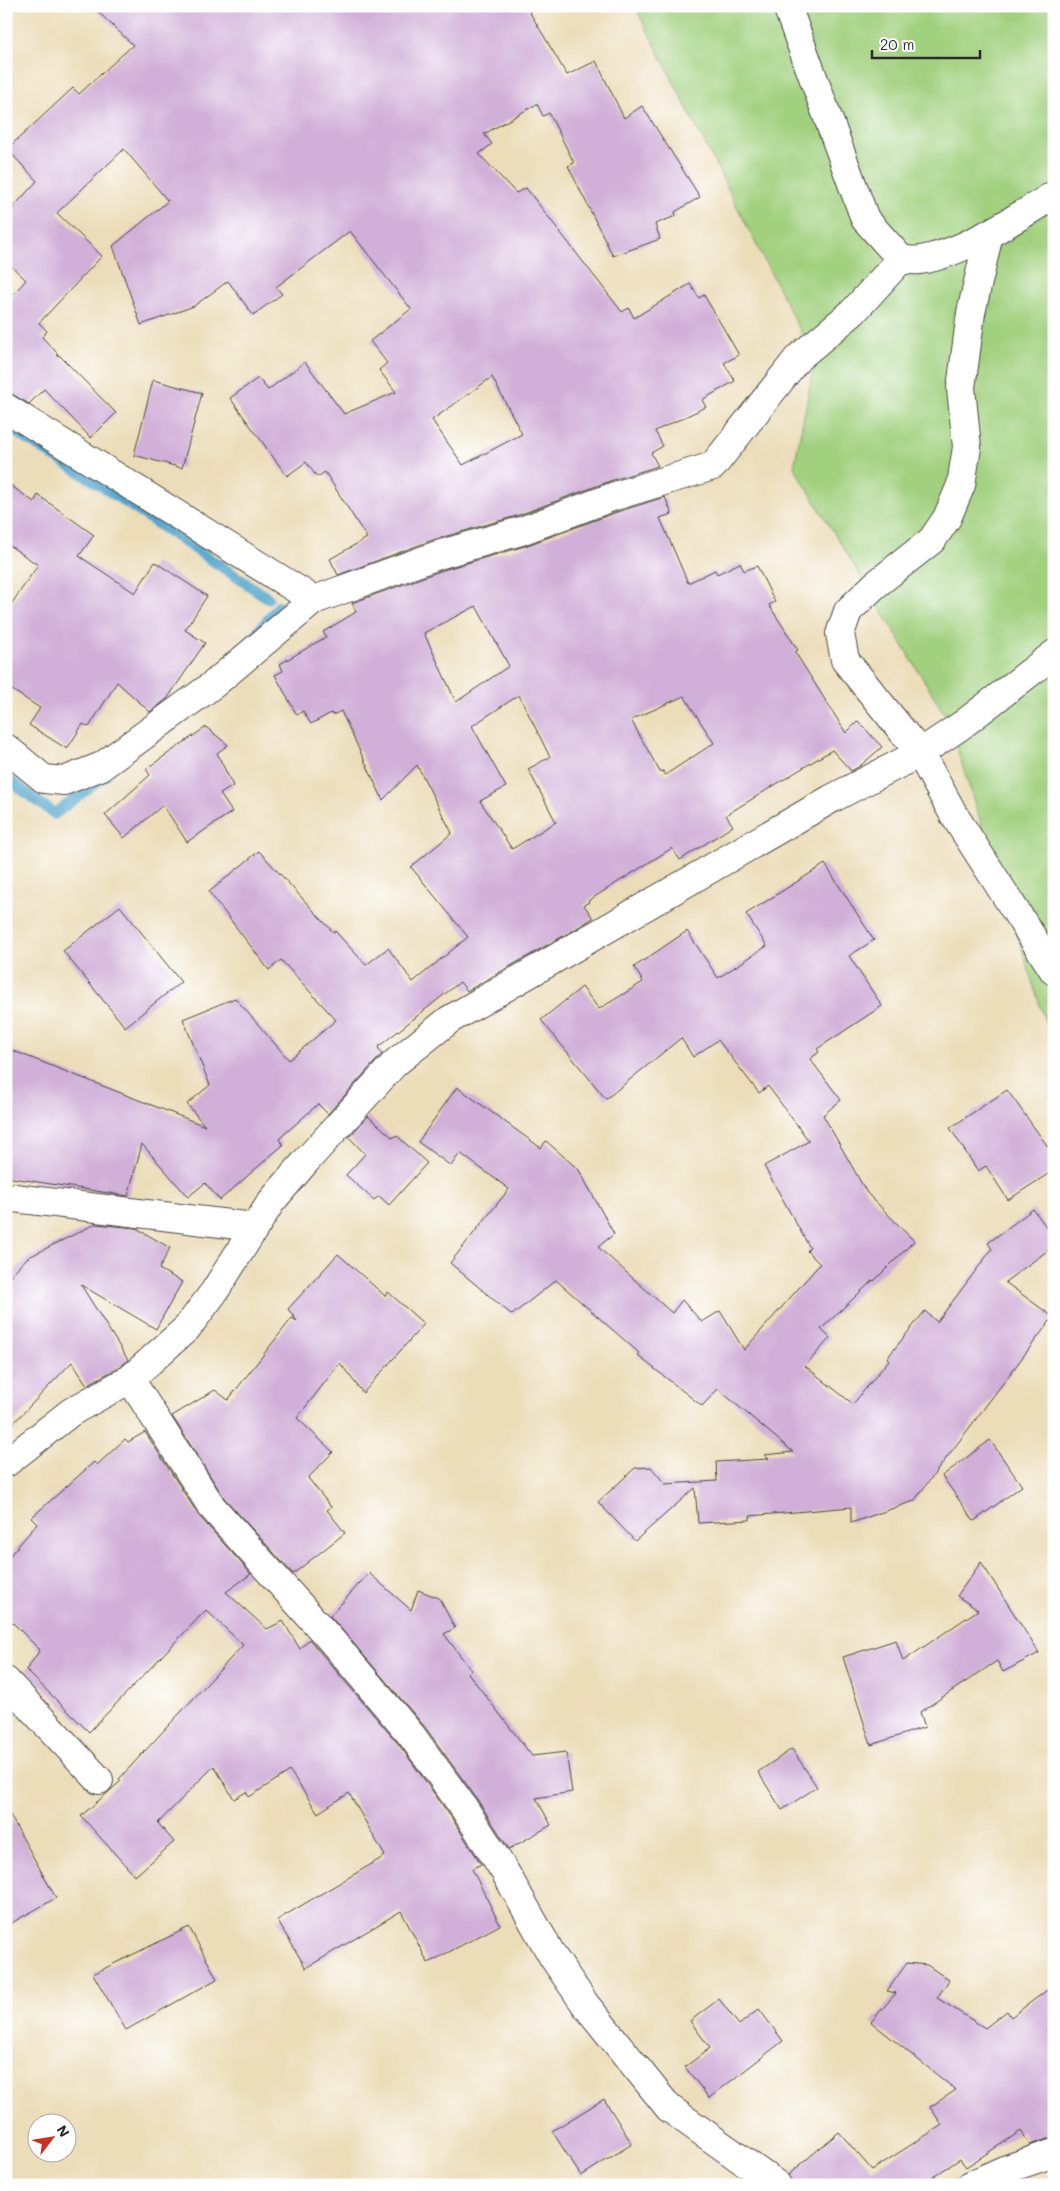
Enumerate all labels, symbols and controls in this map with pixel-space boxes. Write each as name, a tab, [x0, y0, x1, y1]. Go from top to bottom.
scale bar	[872, 28, 980, 60]
text: 20 m	[880, 34, 914, 54]
north arrow	[28, 2114, 78, 2164]
text: N	[53, 2122, 74, 2141]

